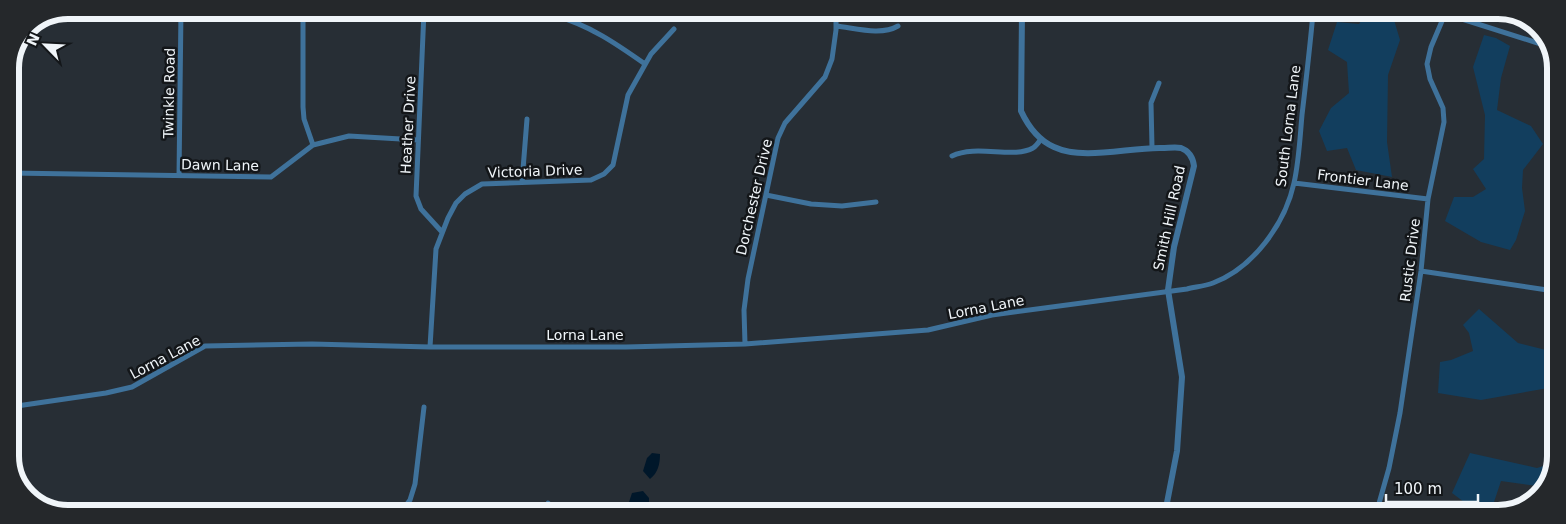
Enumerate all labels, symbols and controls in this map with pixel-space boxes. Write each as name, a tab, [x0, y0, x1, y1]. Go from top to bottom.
north arrow	[20, 20, 70, 70]
text: N	[23, 31, 43, 48]
street label: Twinkle Road	[160, 48, 178, 139]
street label: South Lorna Lane	[1273, 64, 1303, 188]
street label: Heather Drive	[397, 76, 419, 174]
street label: Dorchester Drive	[733, 137, 775, 257]
street label: Dawn Lane	[181, 156, 259, 174]
street label: Victoria Drive	[487, 161, 583, 181]
street label: Smith Hill Road	[1150, 164, 1188, 272]
street label: Frontier Lane	[1316, 166, 1410, 194]
street label: Rustic Drive	[1397, 217, 1423, 303]
street label: Lorna Lane	[946, 292, 1026, 322]
street label: Lorna Lane	[546, 327, 624, 343]
street label: Lorna Lane	[127, 332, 203, 382]
scale bar	[1386, 472, 1478, 504]
text: 100 m	[1394, 480, 1442, 498]

